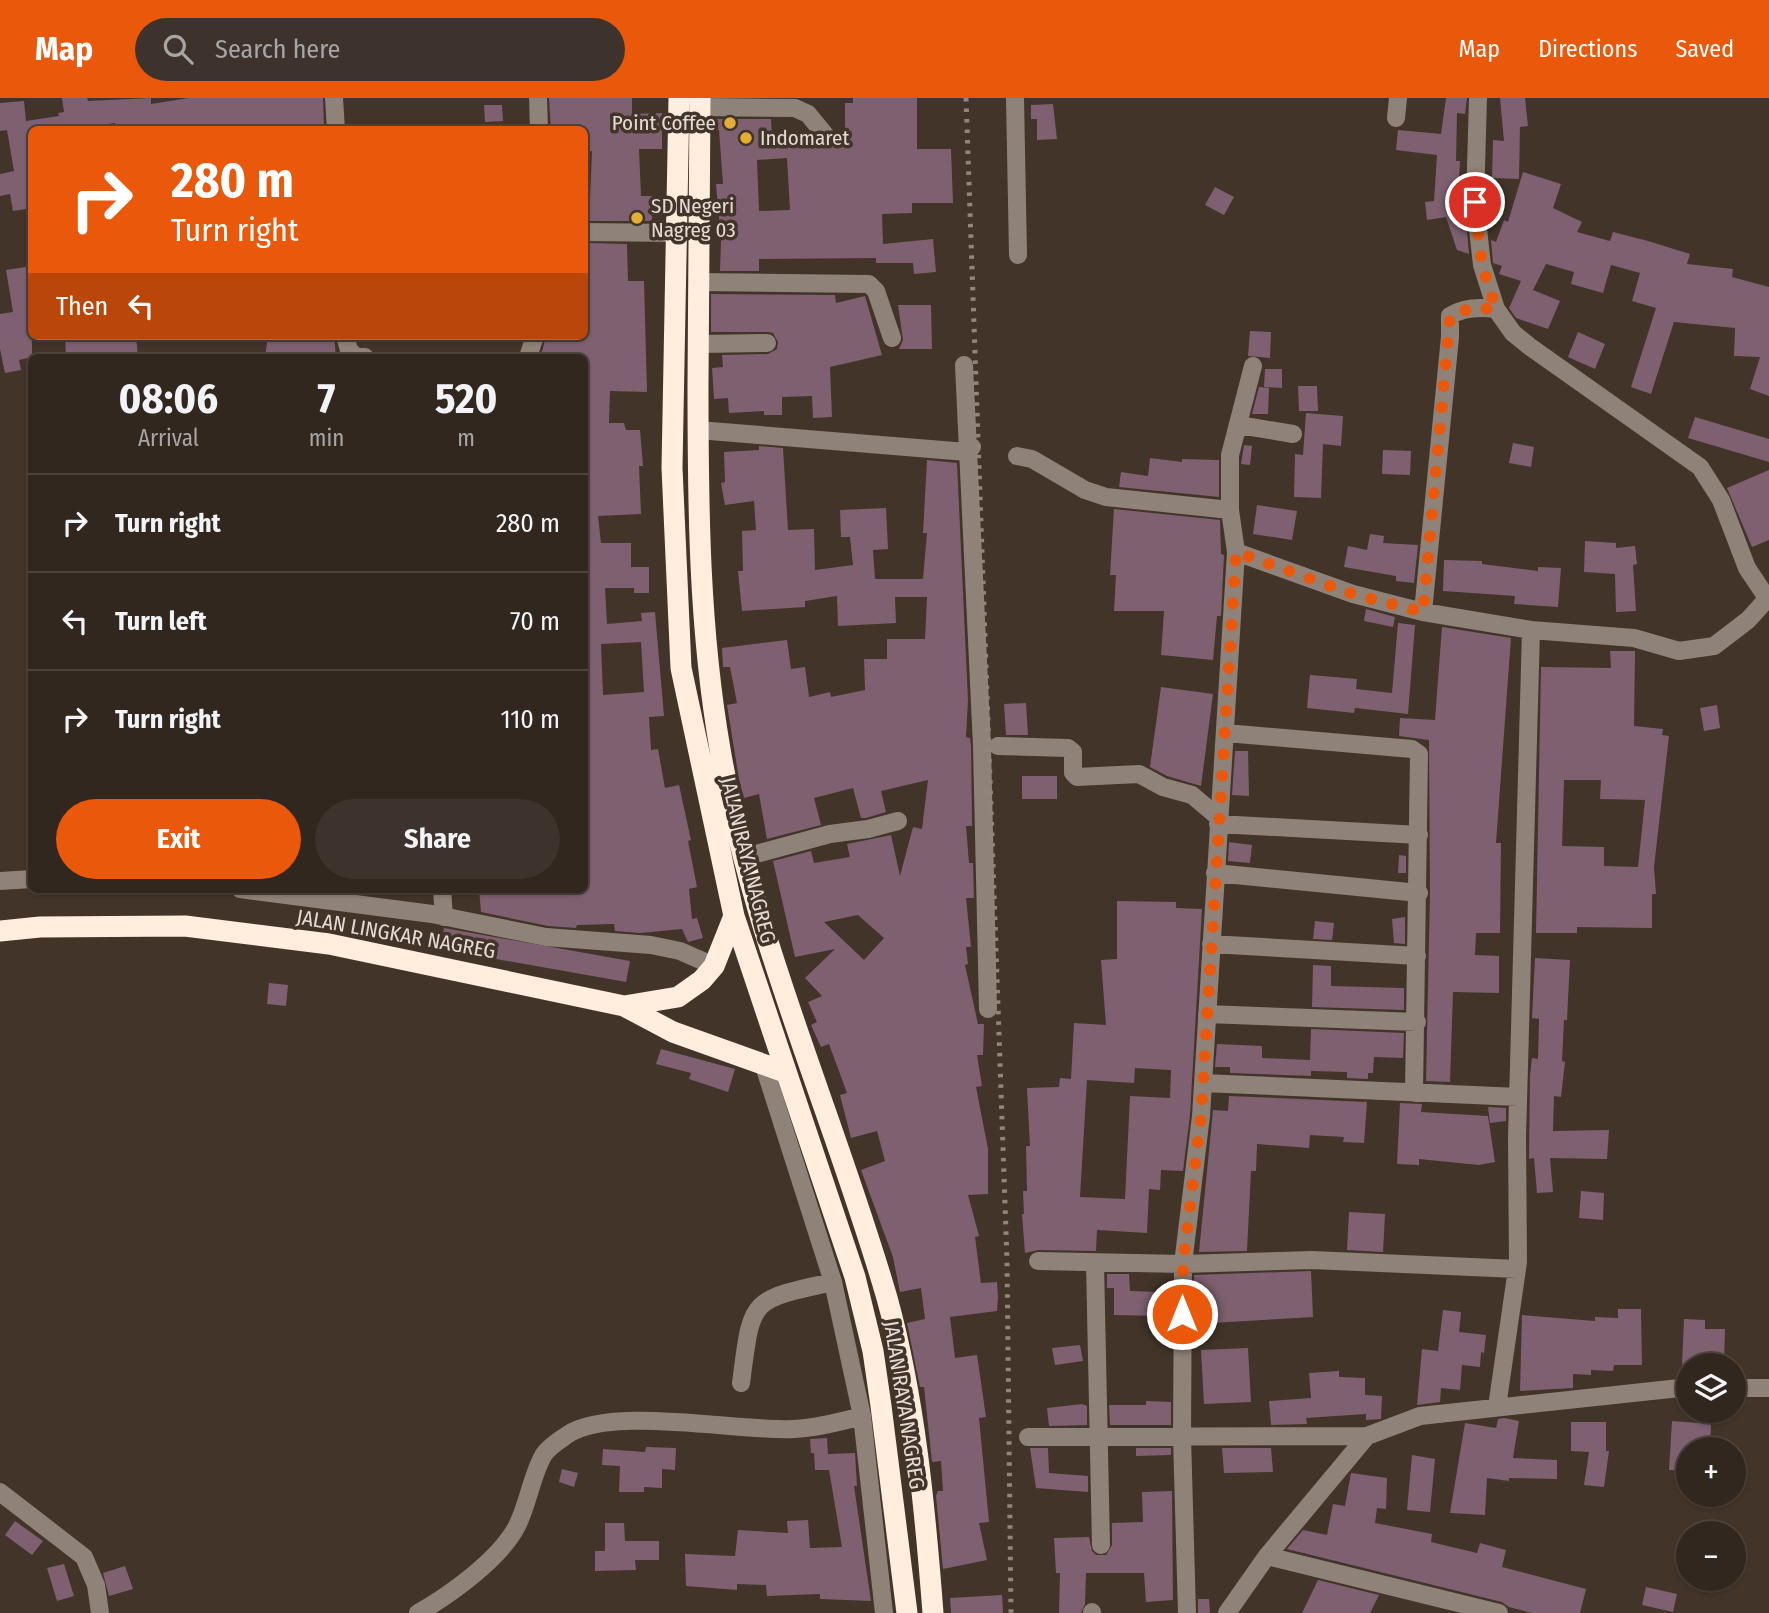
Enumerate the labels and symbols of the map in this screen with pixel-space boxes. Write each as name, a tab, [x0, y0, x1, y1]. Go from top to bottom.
place label: Point Coffee	[612, 110, 716, 136]
marker: Point Coffee	[722, 115, 738, 131]
place label: Indomaret	[760, 125, 849, 151]
marker: Indomaret	[738, 130, 754, 146]
pin	[1445, 172, 1505, 232]
place label: SD Negeri Nagreg 03	[651, 193, 736, 243]
marker: SD Negeri Nagreg 03	[629, 210, 645, 226]
street label: JALAN RAYA NAGREG	[715, 774, 781, 946]
street label: JALAN LINGKAR NAGREG	[294, 904, 498, 964]
position arrow	[1145, 1277, 1219, 1351]
street label: JALAN RAYA NAGREG	[878, 1319, 930, 1491]

